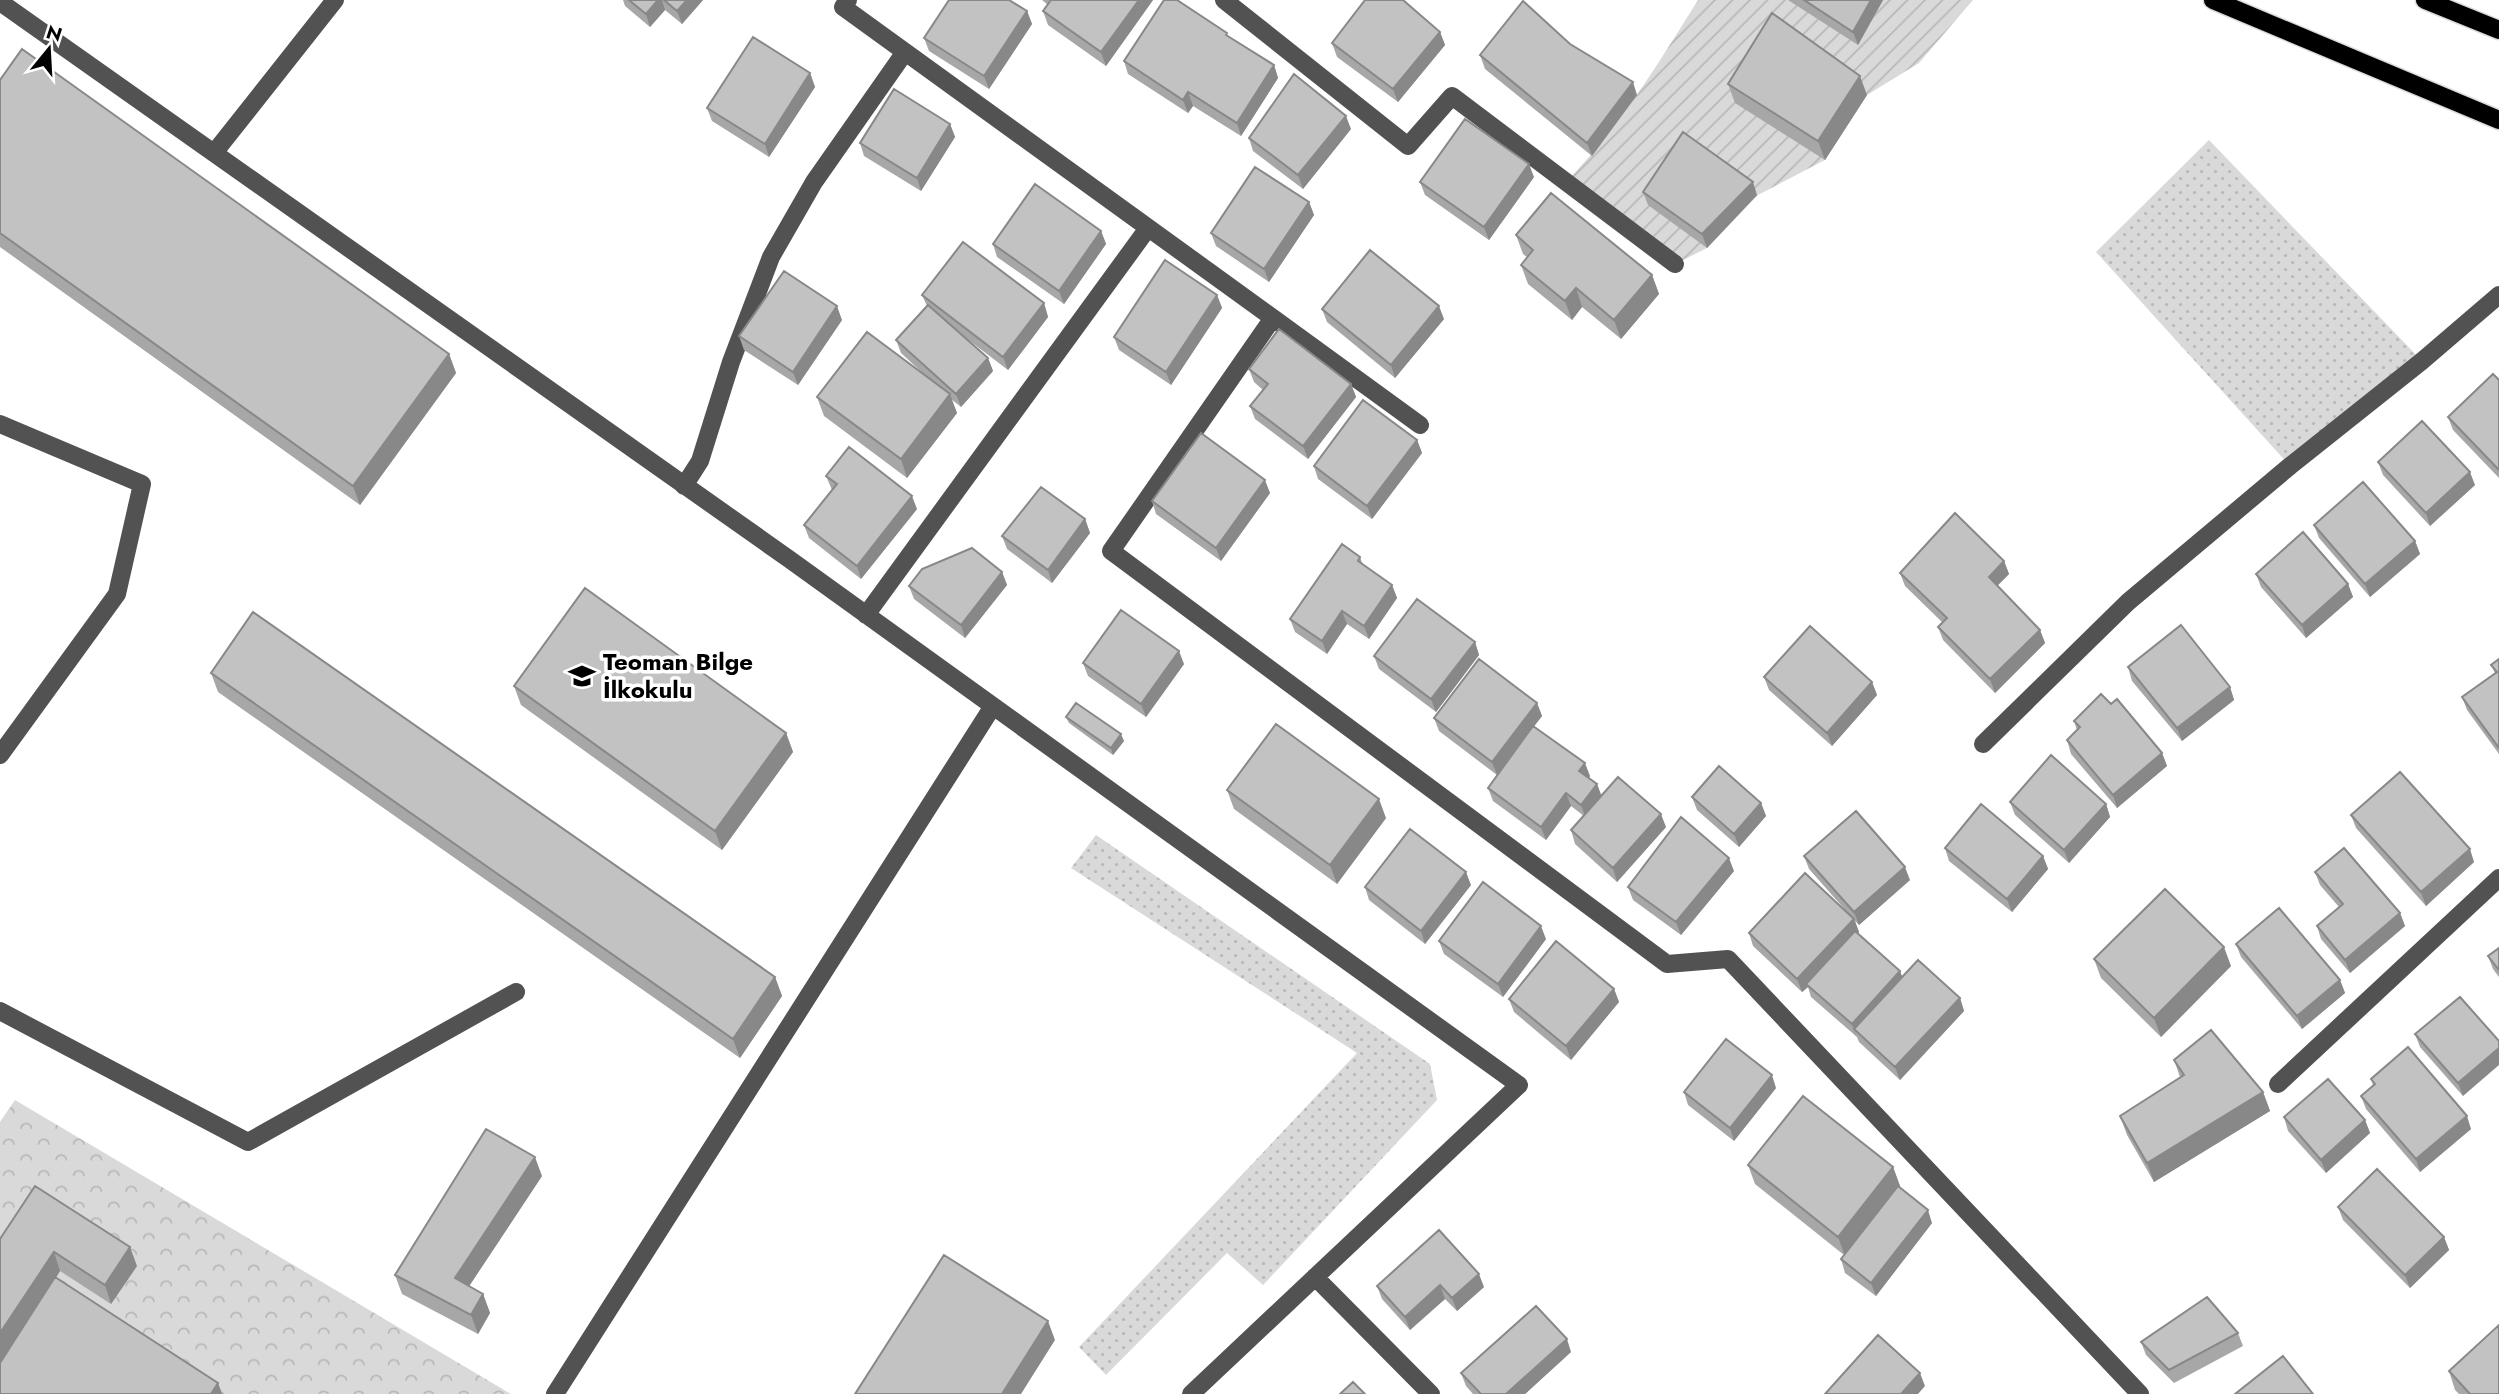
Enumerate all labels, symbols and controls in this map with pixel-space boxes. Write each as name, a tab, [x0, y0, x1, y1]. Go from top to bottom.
north arrow	[14, 14, 84, 84]
text: N	[43, 18, 65, 48]
place label: Teoman Bilge İlkokulu	[603, 644, 753, 707]
school or university icon: Teoman Bilge İlkokulu	[567, 661, 597, 691]

